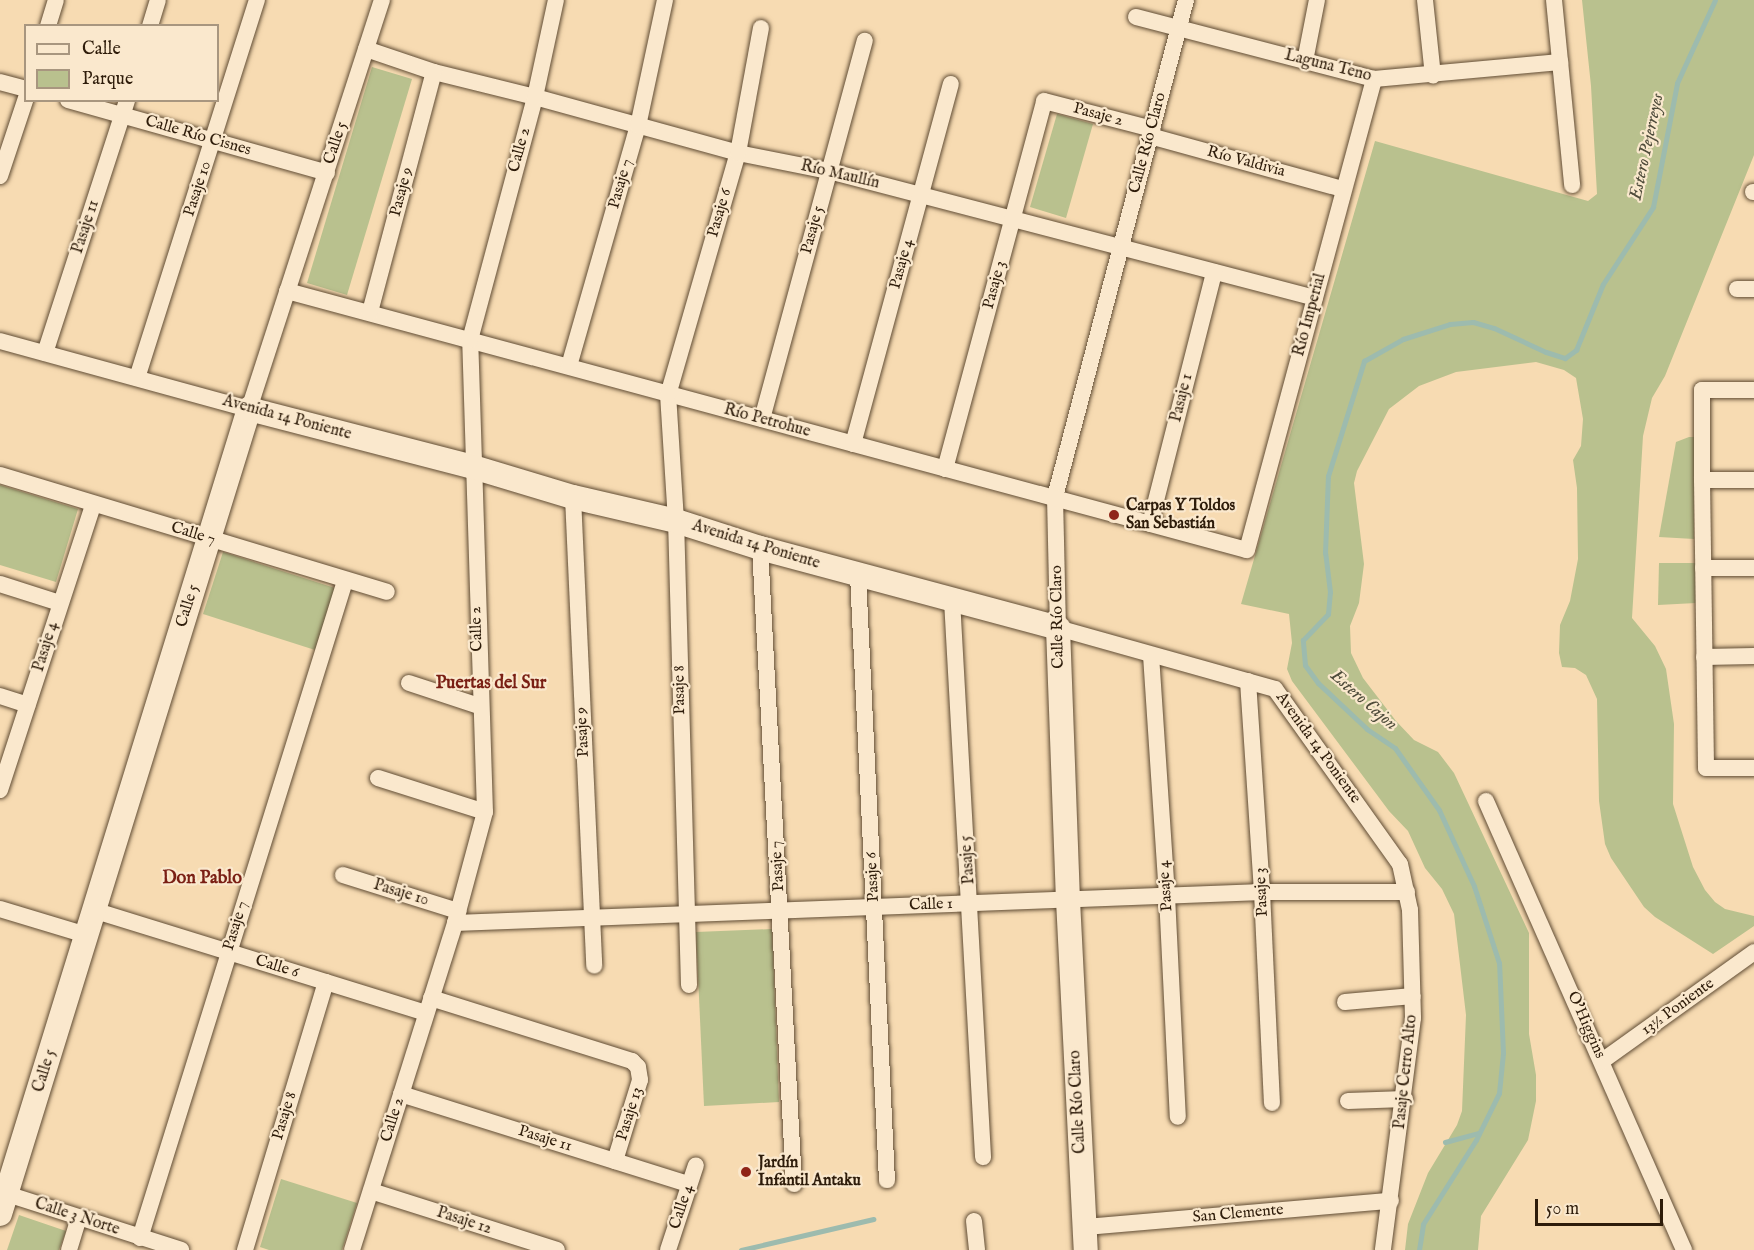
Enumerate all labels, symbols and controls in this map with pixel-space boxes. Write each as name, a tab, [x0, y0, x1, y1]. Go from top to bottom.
legend	[24, 24, 219, 102]
text: Calle	[82, 38, 121, 61]
street label: Laguna Teno	[1283, 46, 1373, 86]
text: Parque	[82, 68, 133, 91]
street label: Calle Río Claro	[1125, 91, 1171, 195]
water label: Estero Pejerreyes	[1626, 92, 1670, 202]
street label: Pasaje 2	[1071, 99, 1125, 131]
street label: Calle Río Cisnes	[143, 112, 253, 160]
street label: Calle 5	[320, 119, 352, 167]
street label: Calle 2	[505, 126, 535, 174]
street label: Río Valdivia	[1205, 142, 1287, 182]
street label: Pasaje 7	[605, 157, 637, 211]
street label: Río Maullín	[799, 157, 881, 193]
street label: Pasaje 10	[180, 159, 216, 219]
street label: Pasaje 9	[386, 165, 418, 219]
street label: Pasaje 6	[704, 186, 736, 240]
street label: Pasaje 11	[68, 198, 104, 256]
street label: Pasaje 5	[797, 204, 829, 256]
street label: Pasaje 4	[886, 237, 918, 291]
street label: Pasaje 3	[979, 259, 1011, 311]
street label: Río Imperial	[1290, 271, 1330, 359]
street label: Pasaje 1	[1167, 372, 1197, 424]
street label: Avenida 14 Poniente	[220, 392, 354, 444]
street label: Río Petrohue	[722, 400, 812, 442]
place label: Carpas Y Toldos San Sebastián	[1126, 496, 1235, 534]
marker: Carpas Y Toldos San Sebastián	[1107, 508, 1121, 522]
street label: Avenida 14 Poniente	[690, 516, 822, 574]
street label: Calle 7	[169, 518, 217, 550]
street label: Calle Río Claro	[1047, 565, 1069, 669]
street label: Calle 5	[172, 582, 204, 630]
street label: Calle 2	[467, 606, 487, 652]
street label: Pasaje 4	[29, 620, 63, 674]
street label: Pasaje 8	[670, 665, 690, 715]
water label: Estero Cajon	[1325, 666, 1401, 736]
district label: Puertas del Sur	[436, 673, 546, 695]
street label: Avenida 14 Poniente	[1271, 689, 1365, 807]
street label: Pasaje 9	[572, 706, 594, 758]
street label: Pasaje 5	[957, 835, 979, 885]
street label: Pasaje 7	[767, 840, 789, 892]
street label: Pasaje 6	[862, 852, 884, 902]
street label: Pasaje 4	[1155, 860, 1177, 912]
street label: Pasaje 3	[1251, 867, 1273, 917]
district label: Don Pablo	[162, 868, 242, 890]
street label: Pasaje 10	[371, 875, 431, 911]
street label: Calle 1	[909, 895, 953, 915]
street label: Pasaje 7	[219, 899, 253, 953]
street label: Calle 6	[253, 951, 301, 983]
street label: 13½ Poniente	[1638, 974, 1718, 1040]
street label: O'Higgins	[1563, 988, 1609, 1062]
street label: Pasaje Cerro Alto	[1390, 1014, 1422, 1130]
street label: Calle 5	[29, 1047, 61, 1095]
street label: Calle Río Claro	[1066, 1050, 1090, 1154]
street label: Pasaje 13	[613, 1085, 647, 1143]
street label: Pasaje 8	[269, 1090, 301, 1142]
street label: Calle 2	[377, 1095, 409, 1145]
street label: Pasaje 11	[516, 1122, 574, 1156]
place label: Jardín Infantil Antaku	[758, 1153, 861, 1191]
marker: Jardín Infantil Antaku	[739, 1165, 753, 1179]
street label: Calle 4	[666, 1182, 698, 1232]
scale bar	[1538, 1187, 1666, 1225]
street label: Calle 3 Norte	[32, 1194, 122, 1240]
text: 50 m	[1546, 1198, 1579, 1221]
street label: San Clemente	[1192, 1200, 1284, 1228]
street label: Pasaje 12	[434, 1203, 494, 1239]

